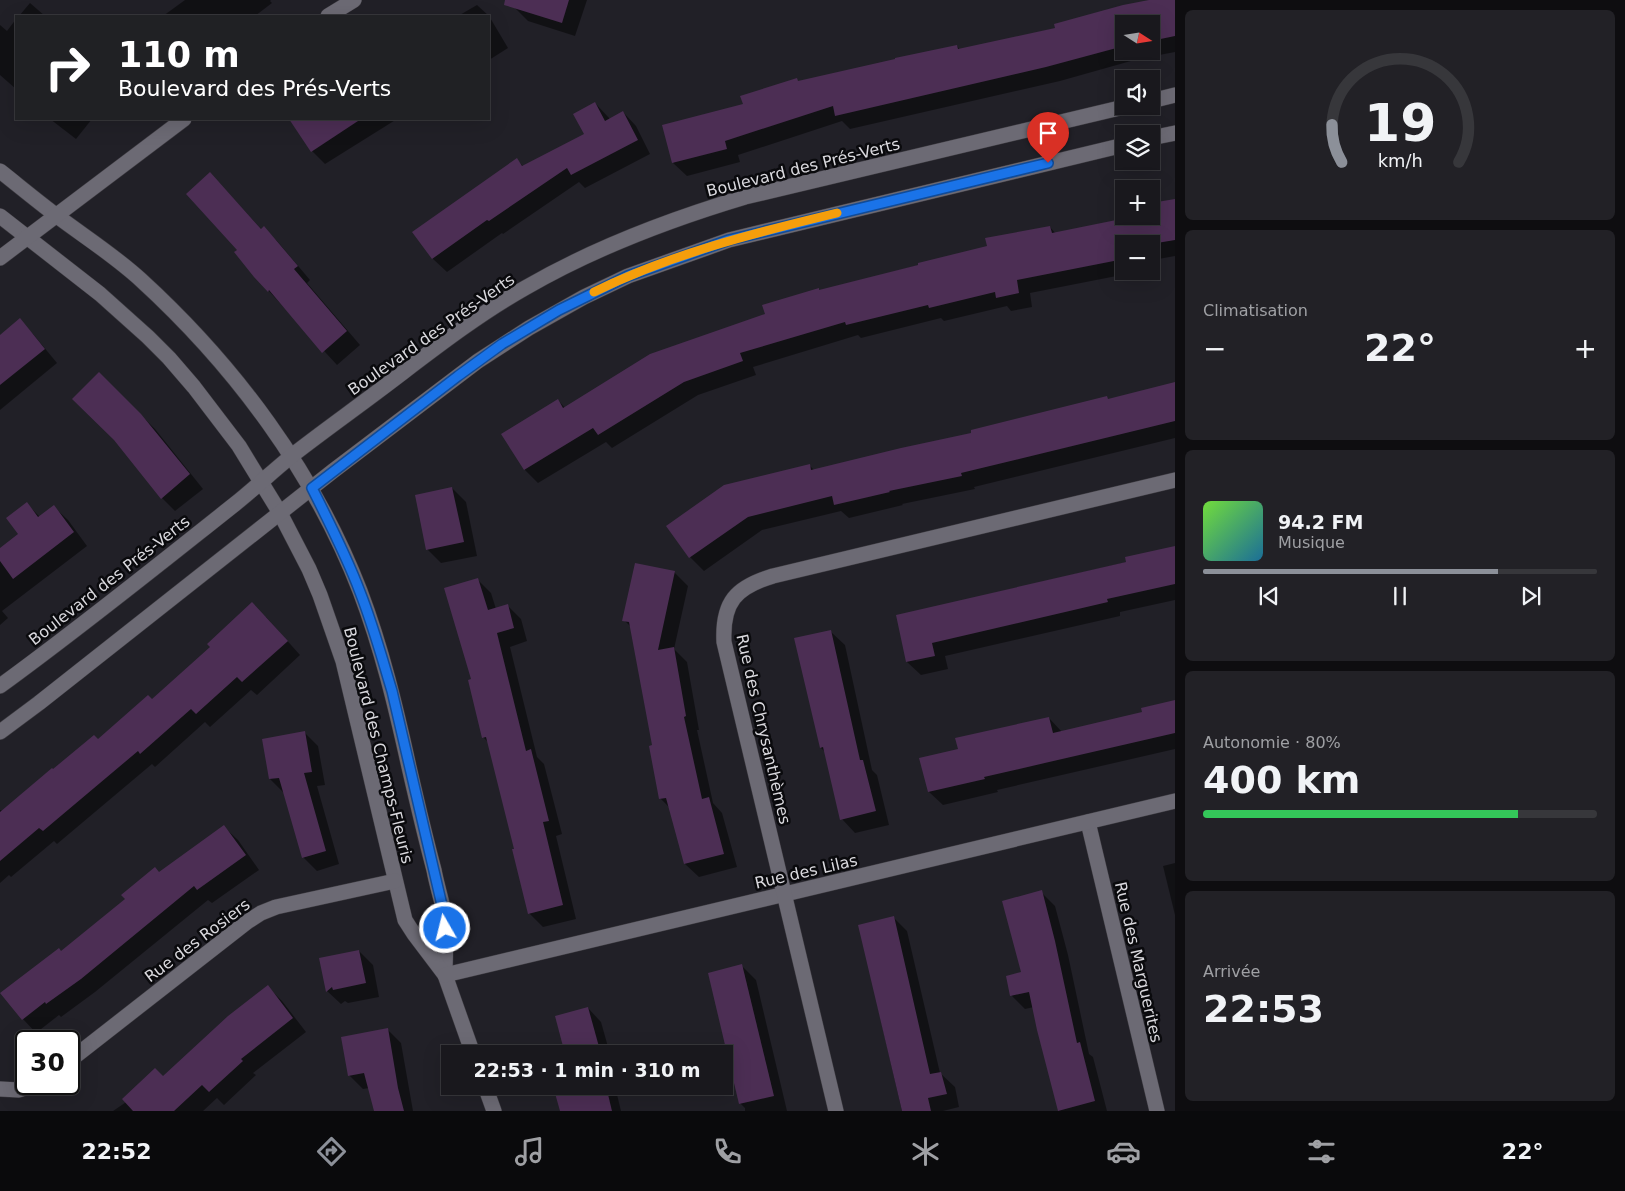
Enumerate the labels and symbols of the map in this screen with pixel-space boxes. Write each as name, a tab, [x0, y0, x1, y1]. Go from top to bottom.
north arrow	[1115, 15, 1160, 60]
pin	[1027, 112, 1069, 163]
street label: Boulevard des Prés-Verts	[704, 134, 902, 201]
street label: Boulevard des Prés-Verts	[344, 270, 518, 399]
street label: Boulevard des Prés-Verts	[25, 512, 193, 649]
street label: Boulevard des Champs-Fleuris	[340, 625, 417, 865]
street label: Rue des Chrysanthèmes	[732, 632, 795, 826]
street label: Rue des Lilas	[753, 850, 859, 893]
street label: Rue des Marguerites	[1111, 880, 1166, 1044]
street label: Rue des Rosiers	[141, 895, 254, 986]
position arrow	[418, 901, 470, 953]
speed limit sign: 30	[15, 1030, 80, 1095]

